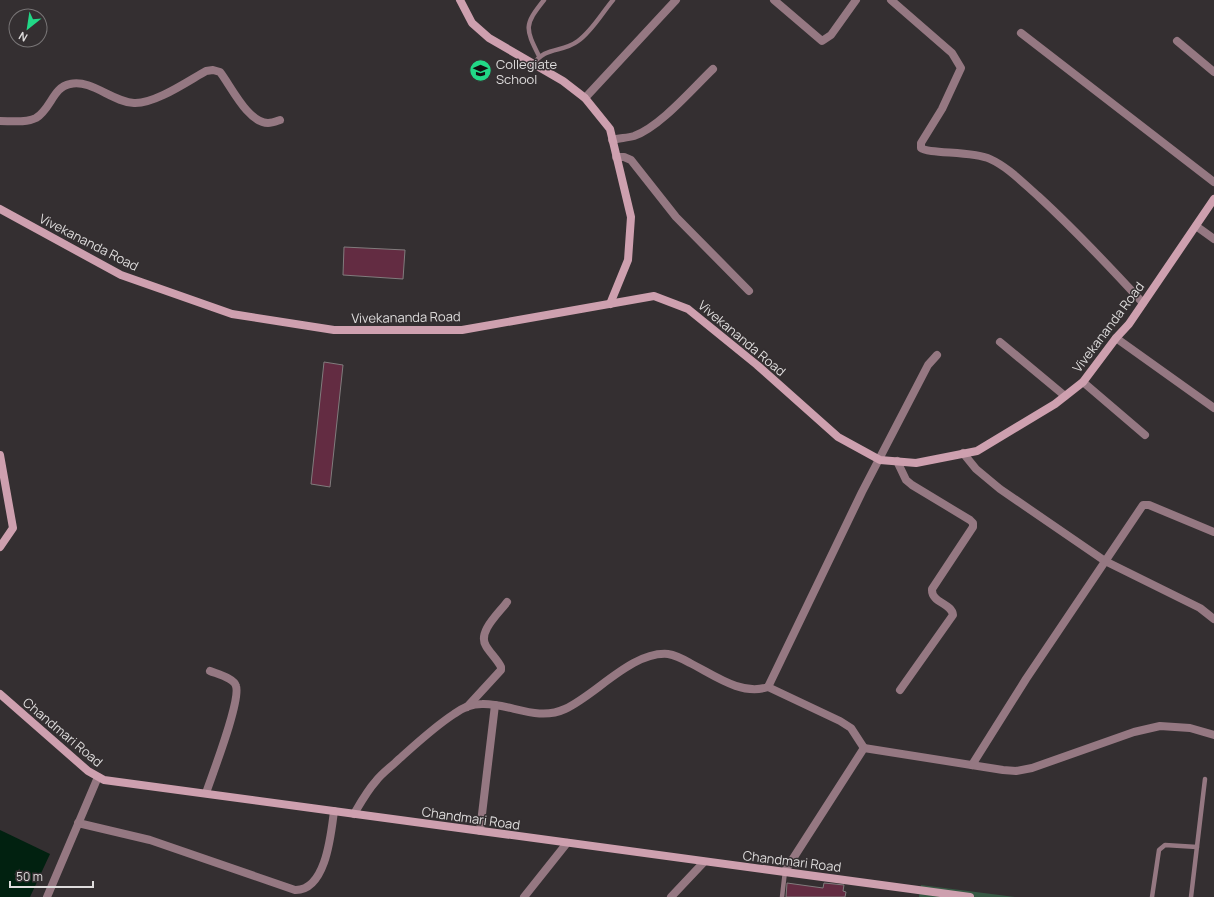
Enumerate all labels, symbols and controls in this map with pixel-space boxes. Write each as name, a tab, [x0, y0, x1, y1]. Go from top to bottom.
north arrow	[8, 8, 48, 48]
text: N	[15, 29, 30, 46]
place label: Collegiate School	[496, 55, 558, 88]
school or university icon: Collegiate School	[468, 58, 494, 84]
street label: Vivekananda Road	[36, 209, 142, 275]
street label: Vivekananda Road	[1068, 278, 1148, 376]
street label: Vivekananda Road	[694, 296, 790, 380]
street label: Vivekananda Road	[351, 307, 461, 327]
street label: Chandmari Road	[19, 693, 107, 771]
street label: Chandmari Road	[421, 802, 521, 834]
street label: Chandmari Road	[742, 846, 842, 876]
scale bar	[10, 863, 93, 889]
text: 50 m	[16, 868, 43, 885]

